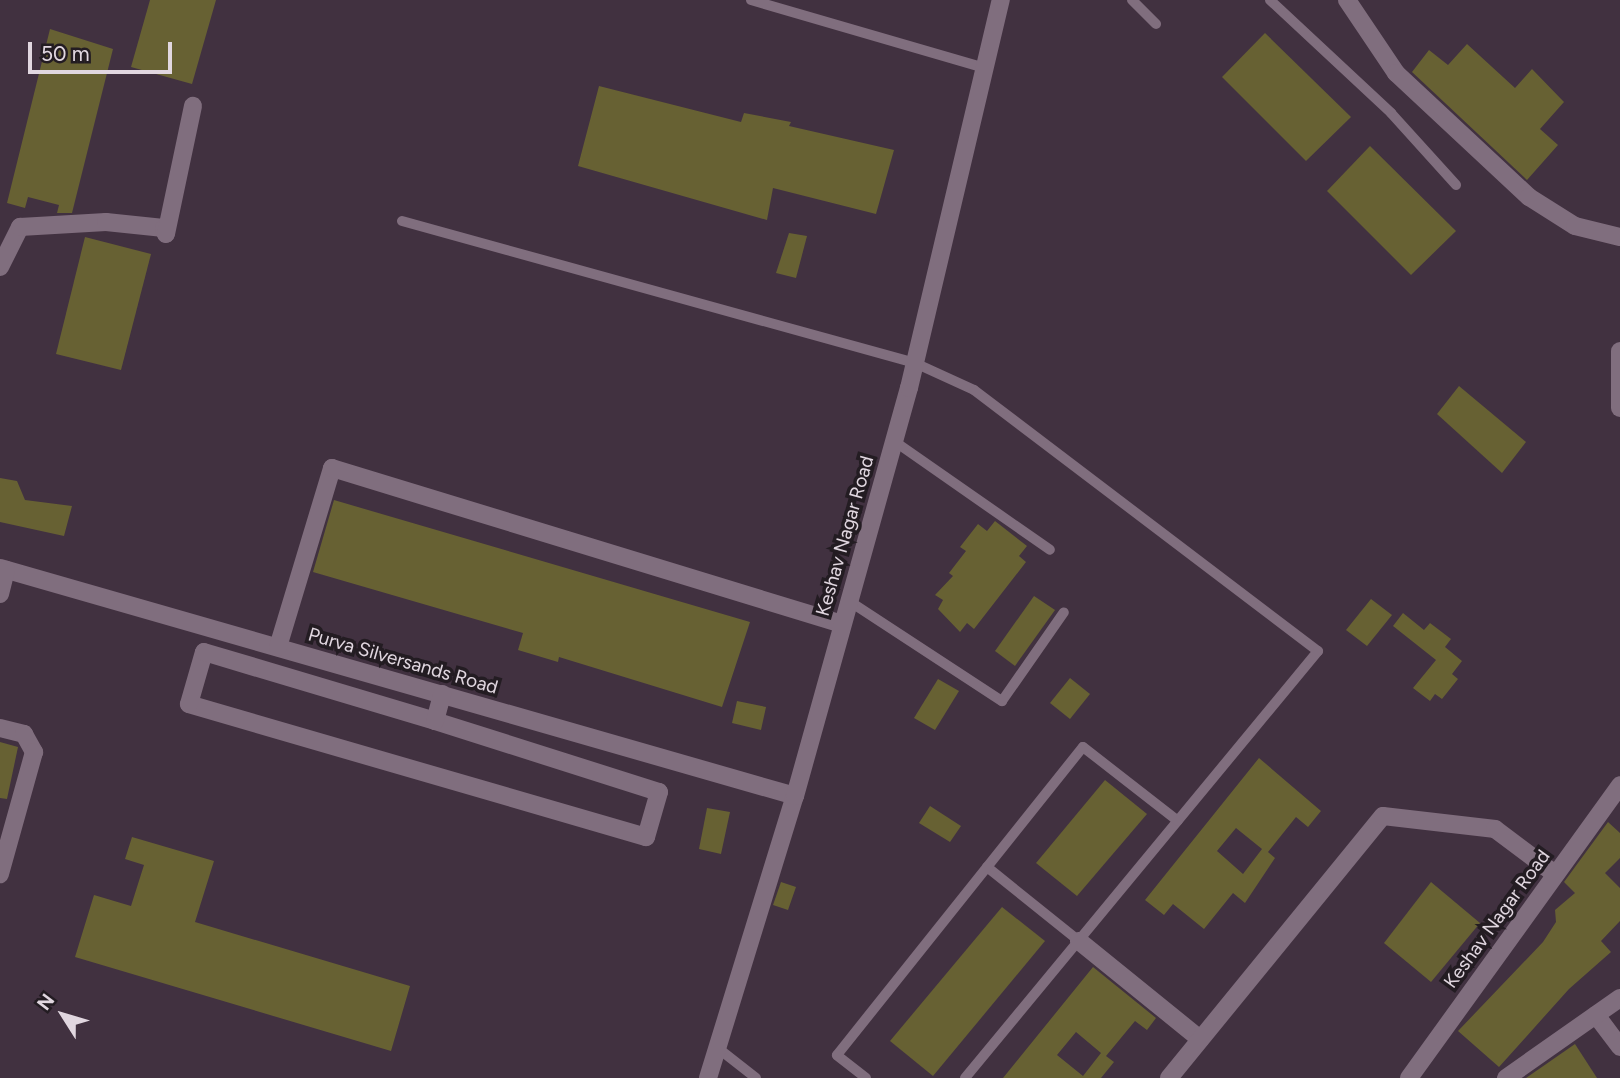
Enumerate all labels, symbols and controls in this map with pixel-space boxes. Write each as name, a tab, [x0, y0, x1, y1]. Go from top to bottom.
scale bar	[32, 28, 175, 72]
text: 50 m	[41, 41, 90, 66]
street label: Keshav Nagar Road	[811, 453, 879, 619]
street label: Purva Silversands Road	[306, 623, 500, 699]
street label: Keshav Nagar Road	[1439, 845, 1555, 993]
north arrow	[28, 980, 98, 1050]
text: N	[32, 989, 59, 1015]

